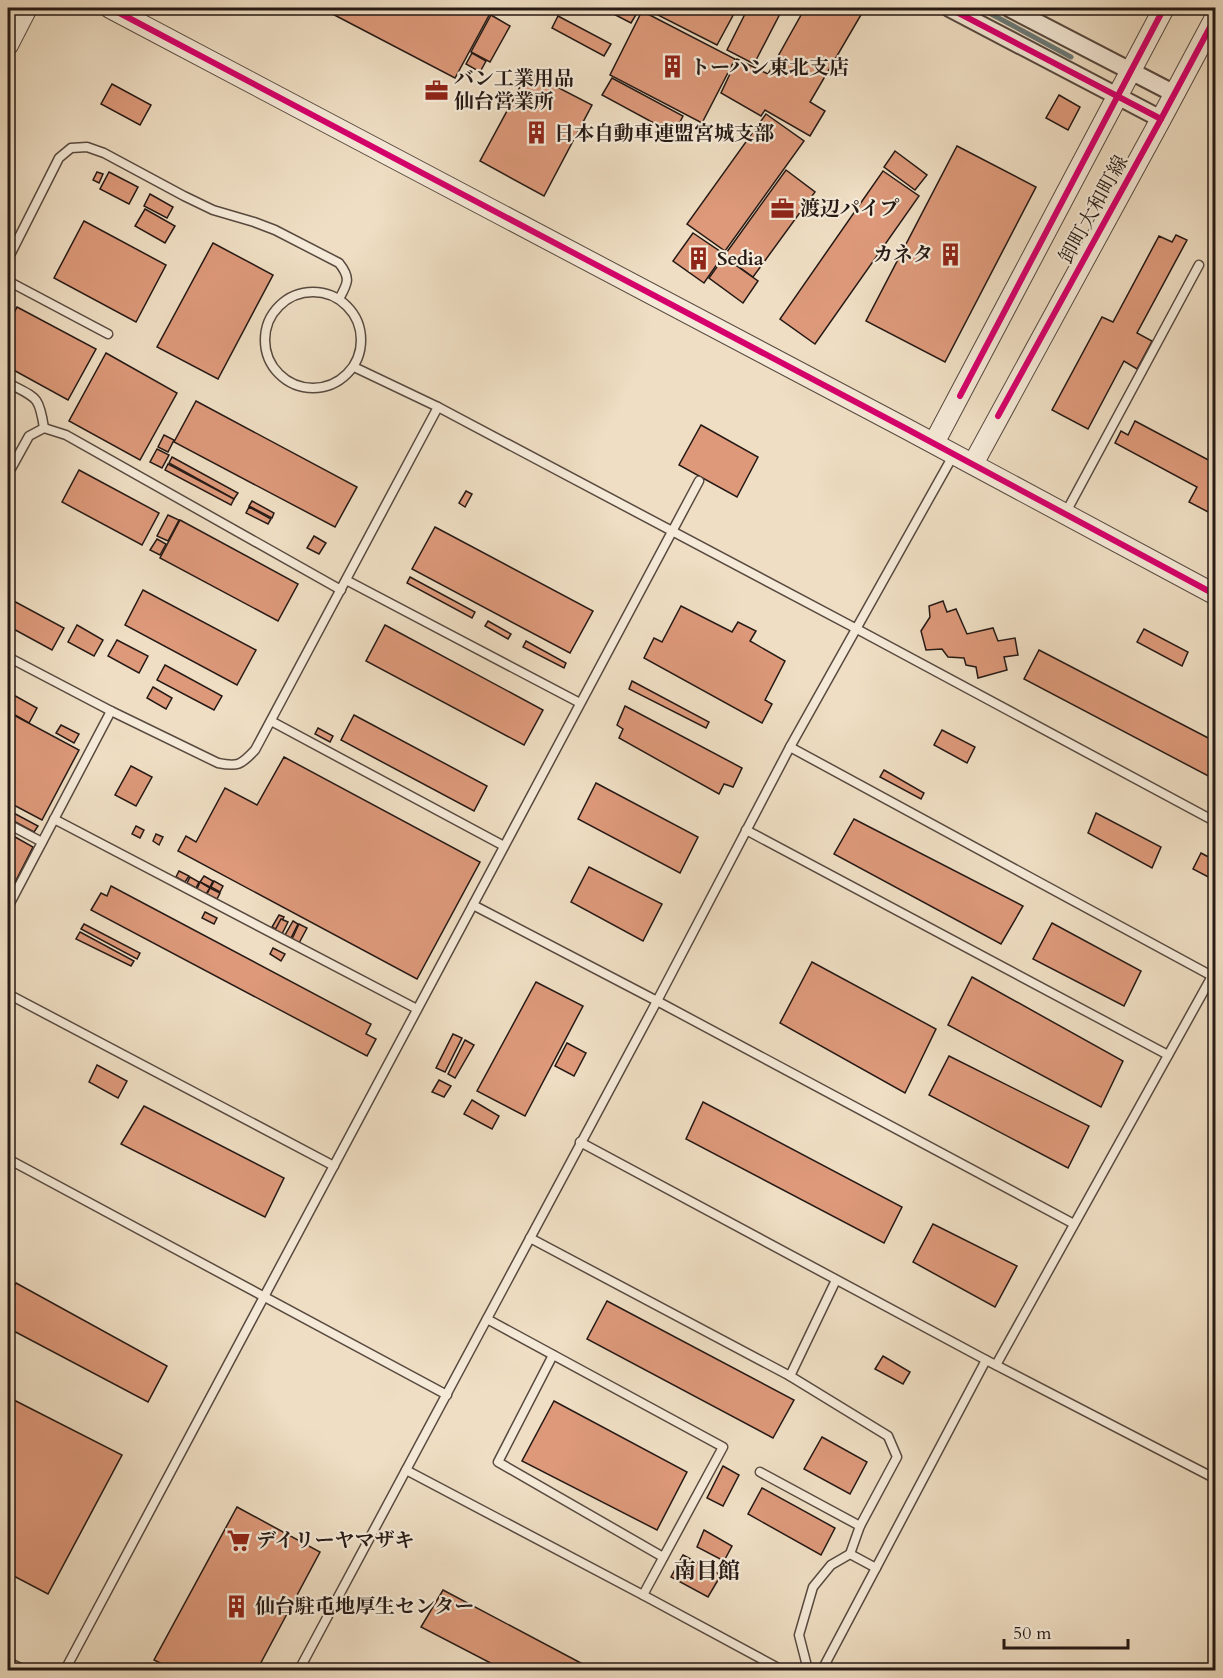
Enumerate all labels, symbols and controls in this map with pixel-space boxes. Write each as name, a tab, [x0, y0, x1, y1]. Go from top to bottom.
building icon: トーハン東北支店	[659, 54, 685, 80]
place label: トーハン東北支店	[690, 54, 849, 81]
place label: バン工業用品 仙台営業所	[454, 65, 574, 115]
office icon: バン工業用品 仙台営業所	[423, 77, 449, 103]
building icon: 日本自動車連盟宮城支部	[523, 120, 549, 146]
place label: 日本自動車連盟宮城支部	[554, 120, 774, 147]
street label: 卸町大和町線	[1053, 150, 1134, 268]
office icon: 渡辺パイプ	[769, 195, 795, 221]
place label: 渡辺パイプ	[800, 195, 899, 222]
place label: カネタ	[873, 241, 933, 268]
building icon: カネタ	[938, 241, 964, 267]
building icon: Sedia	[686, 245, 712, 271]
place label: Sedia	[717, 245, 764, 272]
supermarket icon: デイリーヤマザキ	[225, 1527, 251, 1553]
place label: デイリーヤマザキ	[256, 1527, 415, 1554]
district label: 南目館	[674, 1556, 740, 1586]
building icon: 仙台駐屯地厚生センター	[224, 1593, 250, 1619]
place label: 仙台駐屯地厚生センター	[255, 1593, 474, 1620]
scale bar	[1004, 1612, 1128, 1650]
text: 50 m	[1013, 1621, 1052, 1646]

